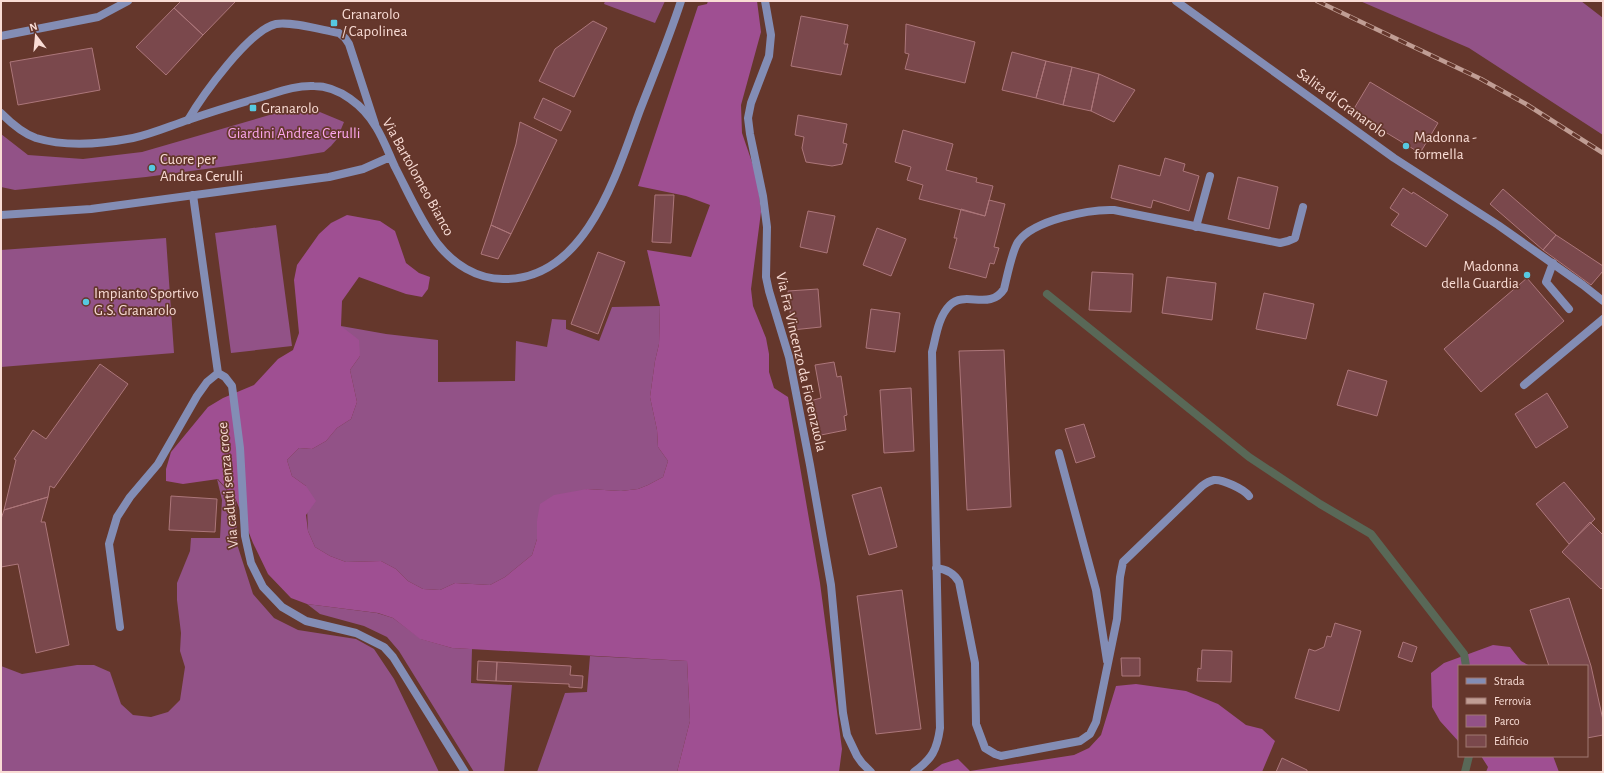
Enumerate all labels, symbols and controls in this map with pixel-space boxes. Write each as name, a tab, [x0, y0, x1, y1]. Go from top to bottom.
place label: Granarolo / Capolinea	[342, 7, 408, 39]
north arrow	[16, 16, 56, 56]
marker: Granarolo / Capolinea	[329, 18, 339, 28]
text: N	[28, 21, 39, 33]
street label: Salita di Granarolo	[1294, 65, 1390, 141]
place label: Granarolo	[261, 101, 319, 116]
marker: Granarolo	[248, 103, 258, 113]
street label: Via Bartolomeo Bianco	[379, 116, 457, 238]
park label: Giardini Andrea Cerulli	[228, 126, 360, 141]
place label: Madonna - formella	[1414, 130, 1477, 162]
marker: Madonna - formella	[1401, 141, 1411, 151]
place label: Cuore per Andrea Cerulli	[160, 152, 243, 184]
marker: Cuore per Andrea Cerulli	[147, 163, 157, 173]
place label: Madonna della Guardia	[1441, 259, 1519, 291]
marker: Madonna della Guardia	[1522, 270, 1532, 280]
street label: Via Fra Vincenzo da Fiorenzuola	[773, 271, 829, 453]
place label: Impianto Sportivo G.S. Granarolo	[94, 286, 199, 318]
marker: Impianto Sportivo G.S. Granarolo	[81, 297, 91, 307]
street label: Via caduti senza croce	[215, 421, 241, 549]
legend	[1458, 665, 1588, 757]
text: Strada	[1494, 675, 1525, 687]
text: Ferrovia	[1494, 695, 1532, 707]
text: Parco	[1494, 715, 1520, 727]
text: Edificio	[1494, 735, 1529, 747]

